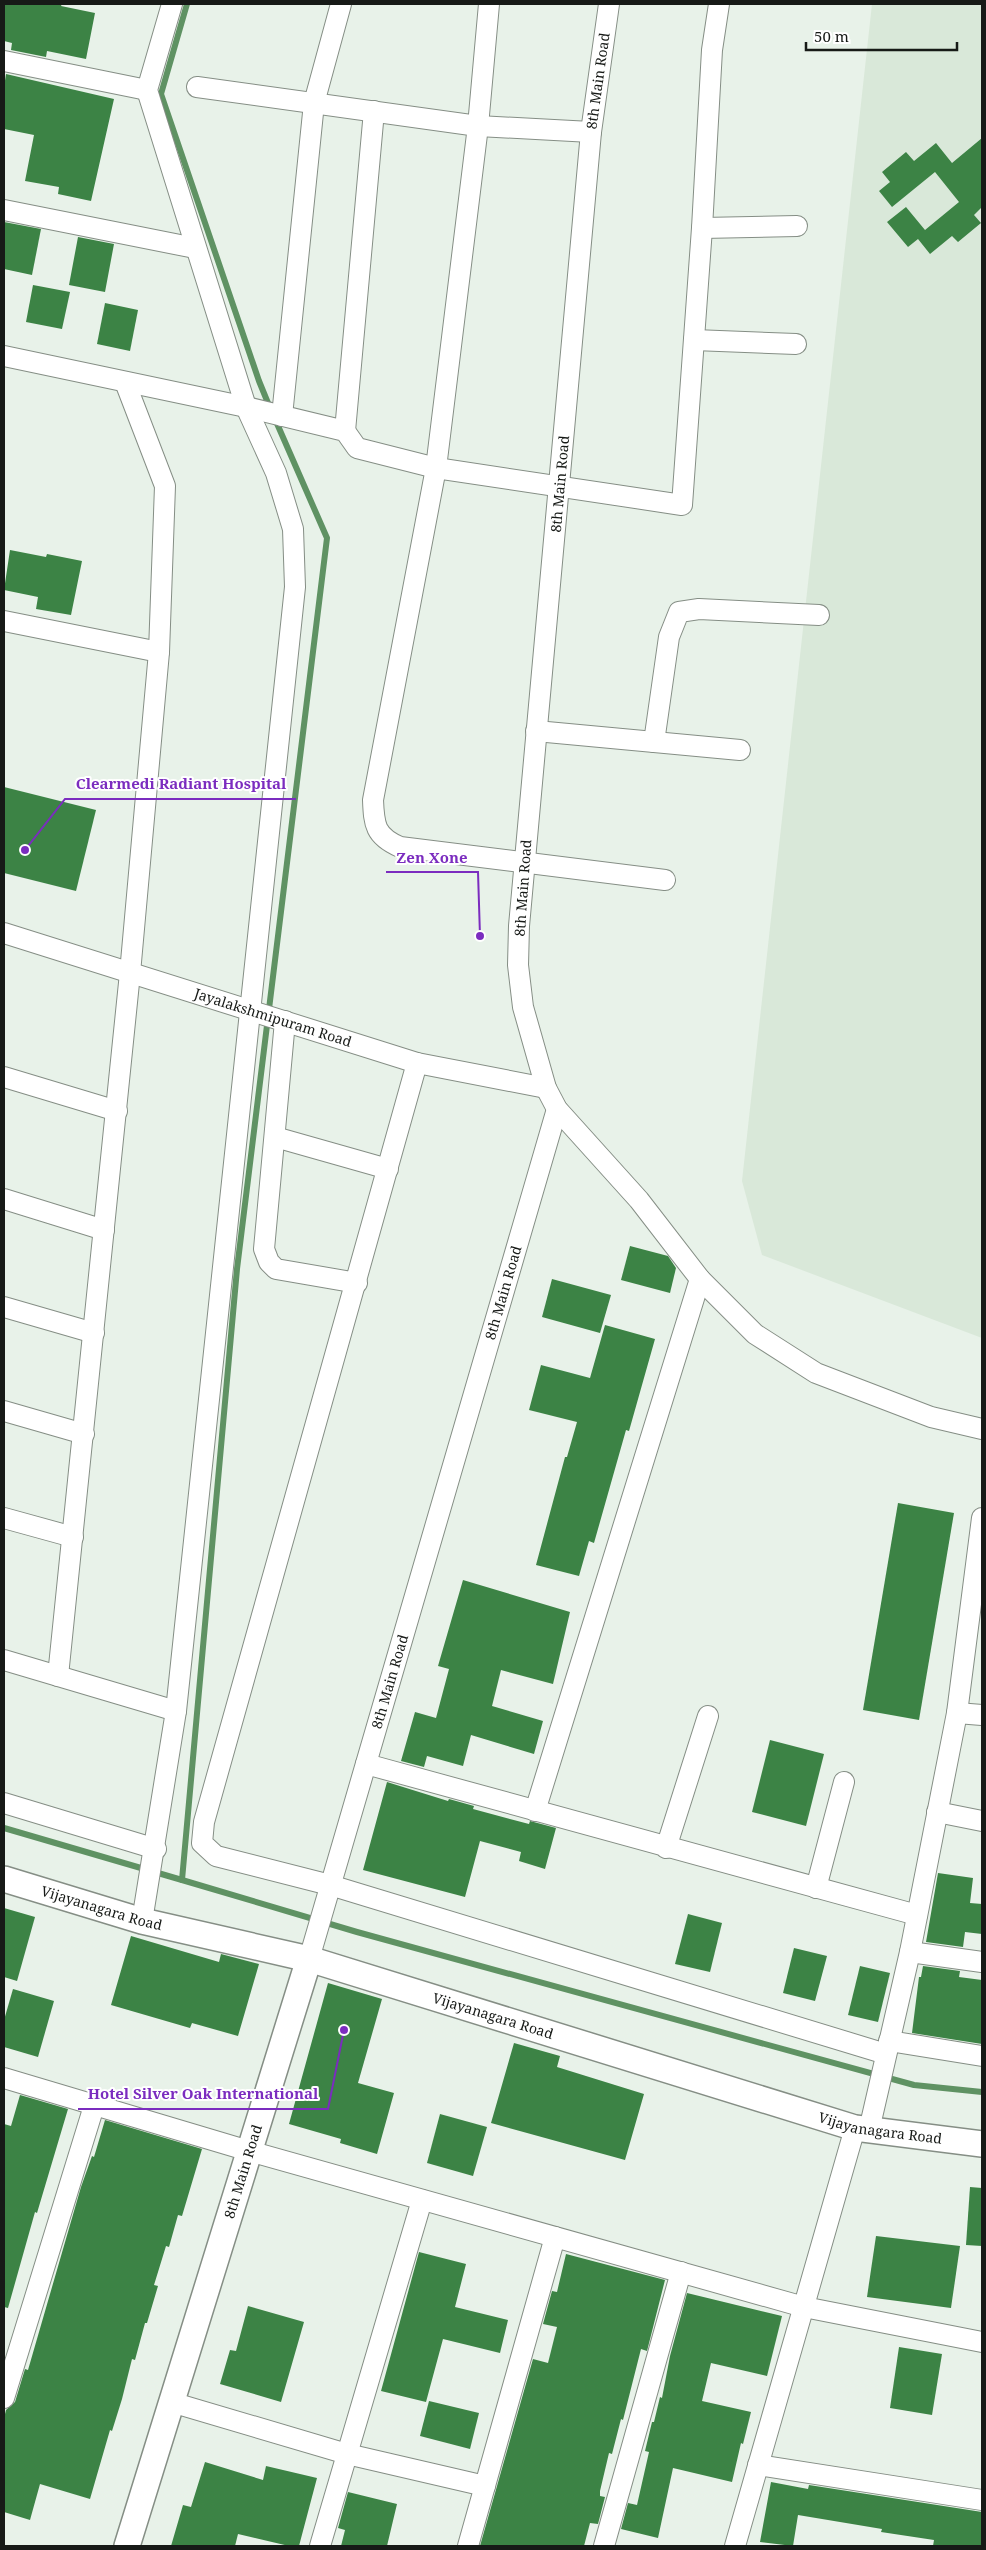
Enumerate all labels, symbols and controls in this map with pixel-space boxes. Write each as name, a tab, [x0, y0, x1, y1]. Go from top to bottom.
scale bar	[806, 20, 957, 52]
text: 50 m	[814, 26, 849, 46]
street label: 8th Main Road	[581, 31, 614, 130]
street label: 8th Main Road	[546, 434, 573, 533]
callout: Clearmedi Radiant Hospital	[65, 769, 296, 799]
text: Clearmedi Radiant Hospital	[76, 773, 287, 793]
street label: 8th Main Road	[510, 838, 535, 937]
callout: Zen Xone	[386, 842, 478, 872]
text: Zen Xone	[396, 847, 468, 867]
street label: Jayalakshmipuram Road	[191, 983, 355, 1051]
street label: 8th Main Road	[480, 1243, 526, 1342]
street label: 8th Main Road	[367, 1632, 412, 1731]
street label: Vijayanagara Road	[39, 1881, 165, 1934]
street label: Vijayanagara Road	[430, 1988, 556, 2043]
callout: Hotel Silver Oak International	[78, 2079, 328, 2109]
text: Hotel Silver Oak International	[88, 2083, 319, 2103]
street label: Vijayanagara Road	[816, 2107, 944, 2148]
street label: 8th Main Road	[219, 2122, 266, 2221]

